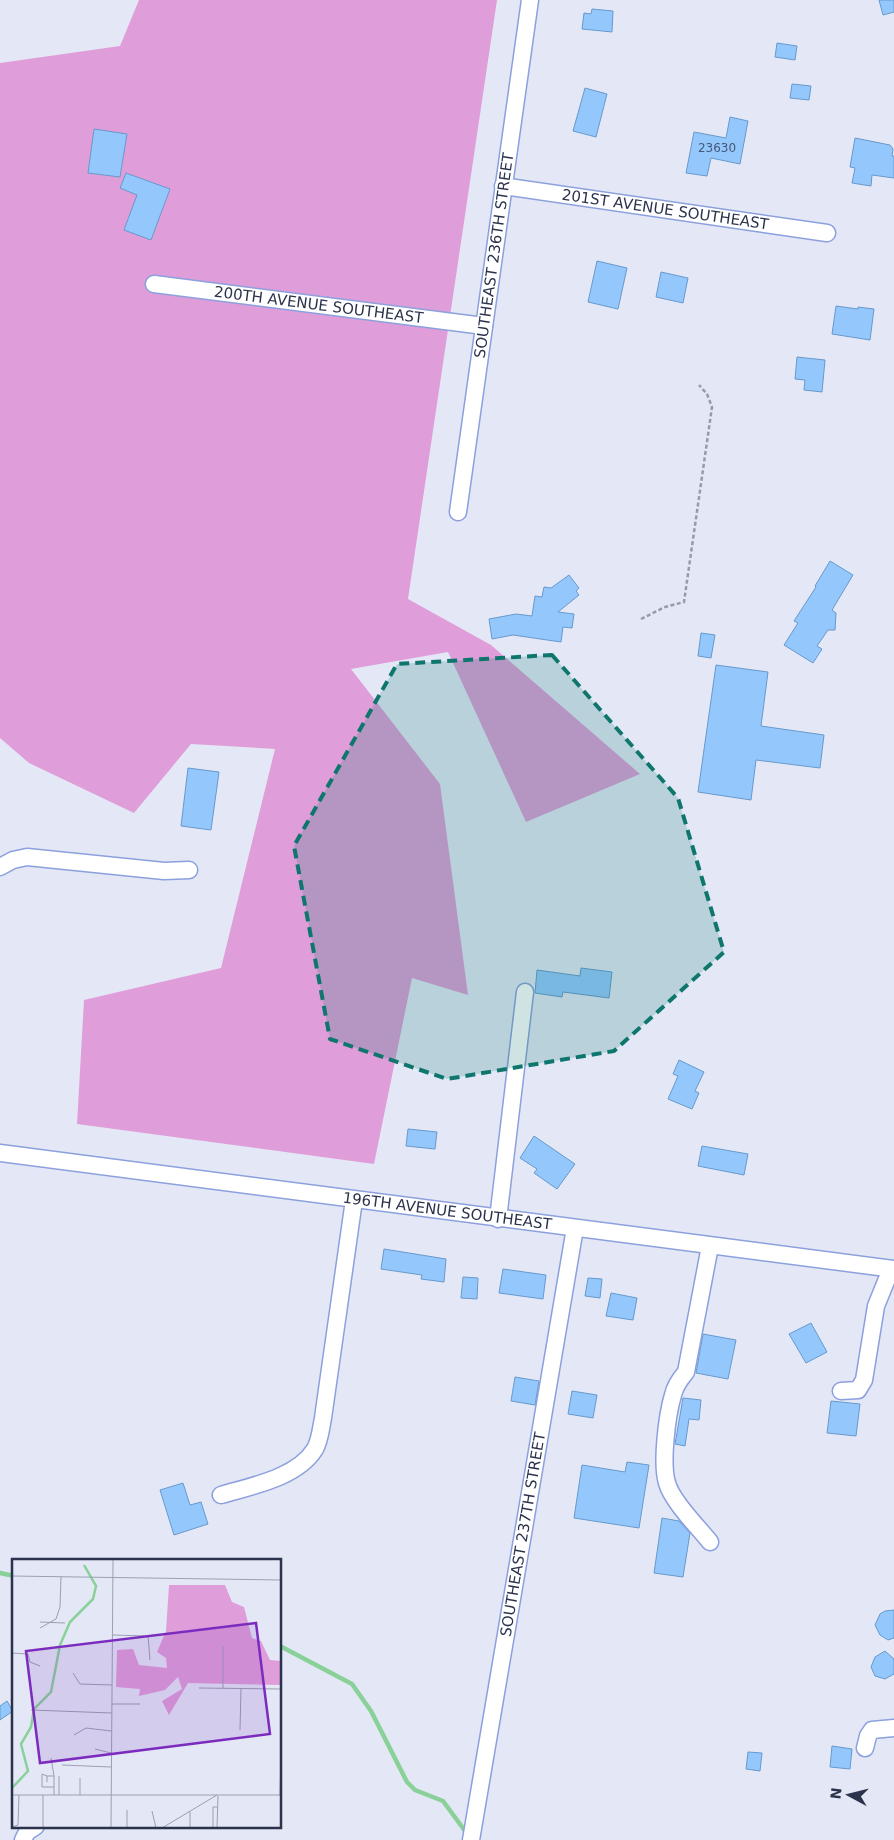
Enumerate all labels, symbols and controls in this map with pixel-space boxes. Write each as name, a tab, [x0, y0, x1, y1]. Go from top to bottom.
house number: 23630	[698, 141, 736, 155]
street label: SOUTHEAST 236TH STREET	[471, 151, 518, 359]
street label: 201ST AVENUE SOUTHEAST	[561, 186, 771, 234]
street label: 200TH AVENUE SOUTHEAST	[213, 283, 425, 327]
street label: 196TH AVENUE SOUTHEAST	[342, 1189, 554, 1234]
street label: SOUTHEAST 237TH STREET	[497, 1430, 549, 1638]
inset map	[12, 1559, 281, 1828]
north arrow	[824, 1770, 874, 1820]
text: N	[827, 1787, 845, 1800]

